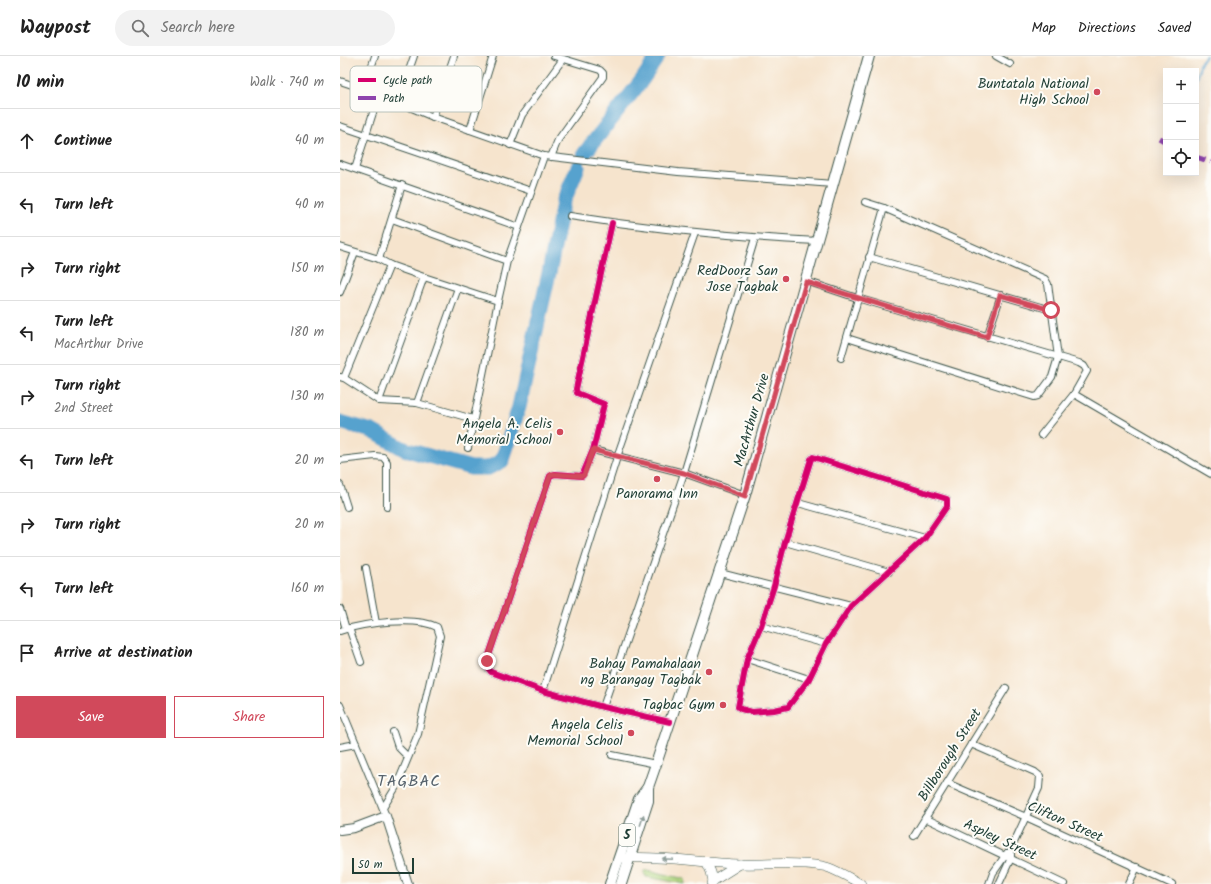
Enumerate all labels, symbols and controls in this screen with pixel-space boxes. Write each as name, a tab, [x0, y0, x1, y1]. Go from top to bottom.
search box	[115, 10, 395, 46]
text: Waypost	[20, 13, 91, 43]
text: Search here	[161, 16, 235, 40]
icon: search	[129, 17, 151, 39]
text: Map	[1031, 17, 1056, 39]
text: Directions	[1078, 17, 1136, 39]
text: Saved	[1158, 17, 1191, 39]
legend	[350, 66, 482, 112]
map controls	[1163, 68, 1199, 176]
button: +	[1163, 68, 1199, 104]
text: 10 min	[16, 69, 64, 96]
text: Walk · 740 m	[250, 72, 324, 93]
text: Cycle path	[383, 72, 432, 90]
place label: Buntatala National High School	[978, 73, 1090, 111]
marker: Buntatala National High School	[1092, 87, 1102, 97]
text: Path	[383, 90, 404, 108]
button: −	[1163, 104, 1199, 140]
text: Continue	[54, 129, 112, 153]
icon: ahead	[16, 130, 38, 152]
text: 40 m	[295, 130, 324, 151]
button: locate	[1163, 140, 1199, 176]
text: Turn left	[54, 193, 114, 217]
icon: left	[16, 194, 38, 216]
text: 40 m	[295, 194, 324, 215]
text: Turn right	[54, 257, 121, 281]
icon: right	[16, 258, 38, 280]
text: 150 m	[291, 258, 324, 279]
place label: RedDoorz San Jose Tagbak	[697, 260, 778, 298]
marker: RedDoorz San Jose Tagbak	[781, 274, 791, 284]
route start	[1042, 301, 1060, 319]
text: Turn left	[54, 310, 114, 334]
icon: left	[16, 322, 38, 344]
text: 180 m	[290, 322, 324, 343]
text: MacArthur Drive	[54, 334, 143, 355]
street label: MacArthur Drive	[728, 370, 776, 469]
text: Turn right	[54, 374, 121, 398]
icon: right	[16, 386, 38, 408]
text: 130 m	[290, 386, 324, 407]
text: 2nd Street	[54, 398, 113, 419]
place label: Angela A. Celis Memorial School	[456, 413, 553, 451]
marker: Angela A. Celis Memorial School	[555, 427, 565, 437]
text: Turn left	[54, 449, 114, 473]
icon: left	[16, 450, 38, 472]
text: 20 m	[294, 450, 324, 471]
marker: Panorama Inn	[652, 474, 662, 484]
place label: Panorama Inn	[616, 483, 698, 505]
text: Turn right	[54, 513, 121, 537]
icon: right	[16, 514, 38, 536]
text: 20 m	[294, 514, 324, 535]
text: Turn left	[54, 577, 114, 601]
icon: left	[16, 578, 38, 600]
text: 160 m	[291, 578, 324, 599]
text: Arrive at destination	[54, 641, 193, 665]
icon: arrive	[16, 642, 38, 664]
route end	[478, 652, 496, 670]
place label: Bahay Pamahalaan ng Barangay Tagbak	[581, 653, 701, 691]
marker: Bahay Pamahalaan ng Barangay Tagbak	[704, 667, 714, 677]
place label: Tagbac Gym	[642, 694, 715, 716]
button: Save	[16, 696, 166, 738]
button: Share	[174, 696, 324, 738]
marker: Tagbac Gym	[718, 700, 728, 710]
street label: Billborough Street	[913, 704, 988, 806]
place label: Angela Celis Memorial School	[527, 714, 624, 752]
marker: Angela Celis Memorial School	[626, 728, 636, 738]
district label: TAGBAC	[377, 769, 441, 794]
street label: Clifton Street	[1024, 796, 1107, 849]
street label: Aspley Street	[960, 813, 1041, 867]
one-way arrow	[639, 814, 645, 826]
road number: 5	[619, 824, 635, 846]
scale bar	[352, 856, 414, 875]
text: 50 m	[358, 856, 383, 874]
one-way arrow	[661, 856, 673, 863]

